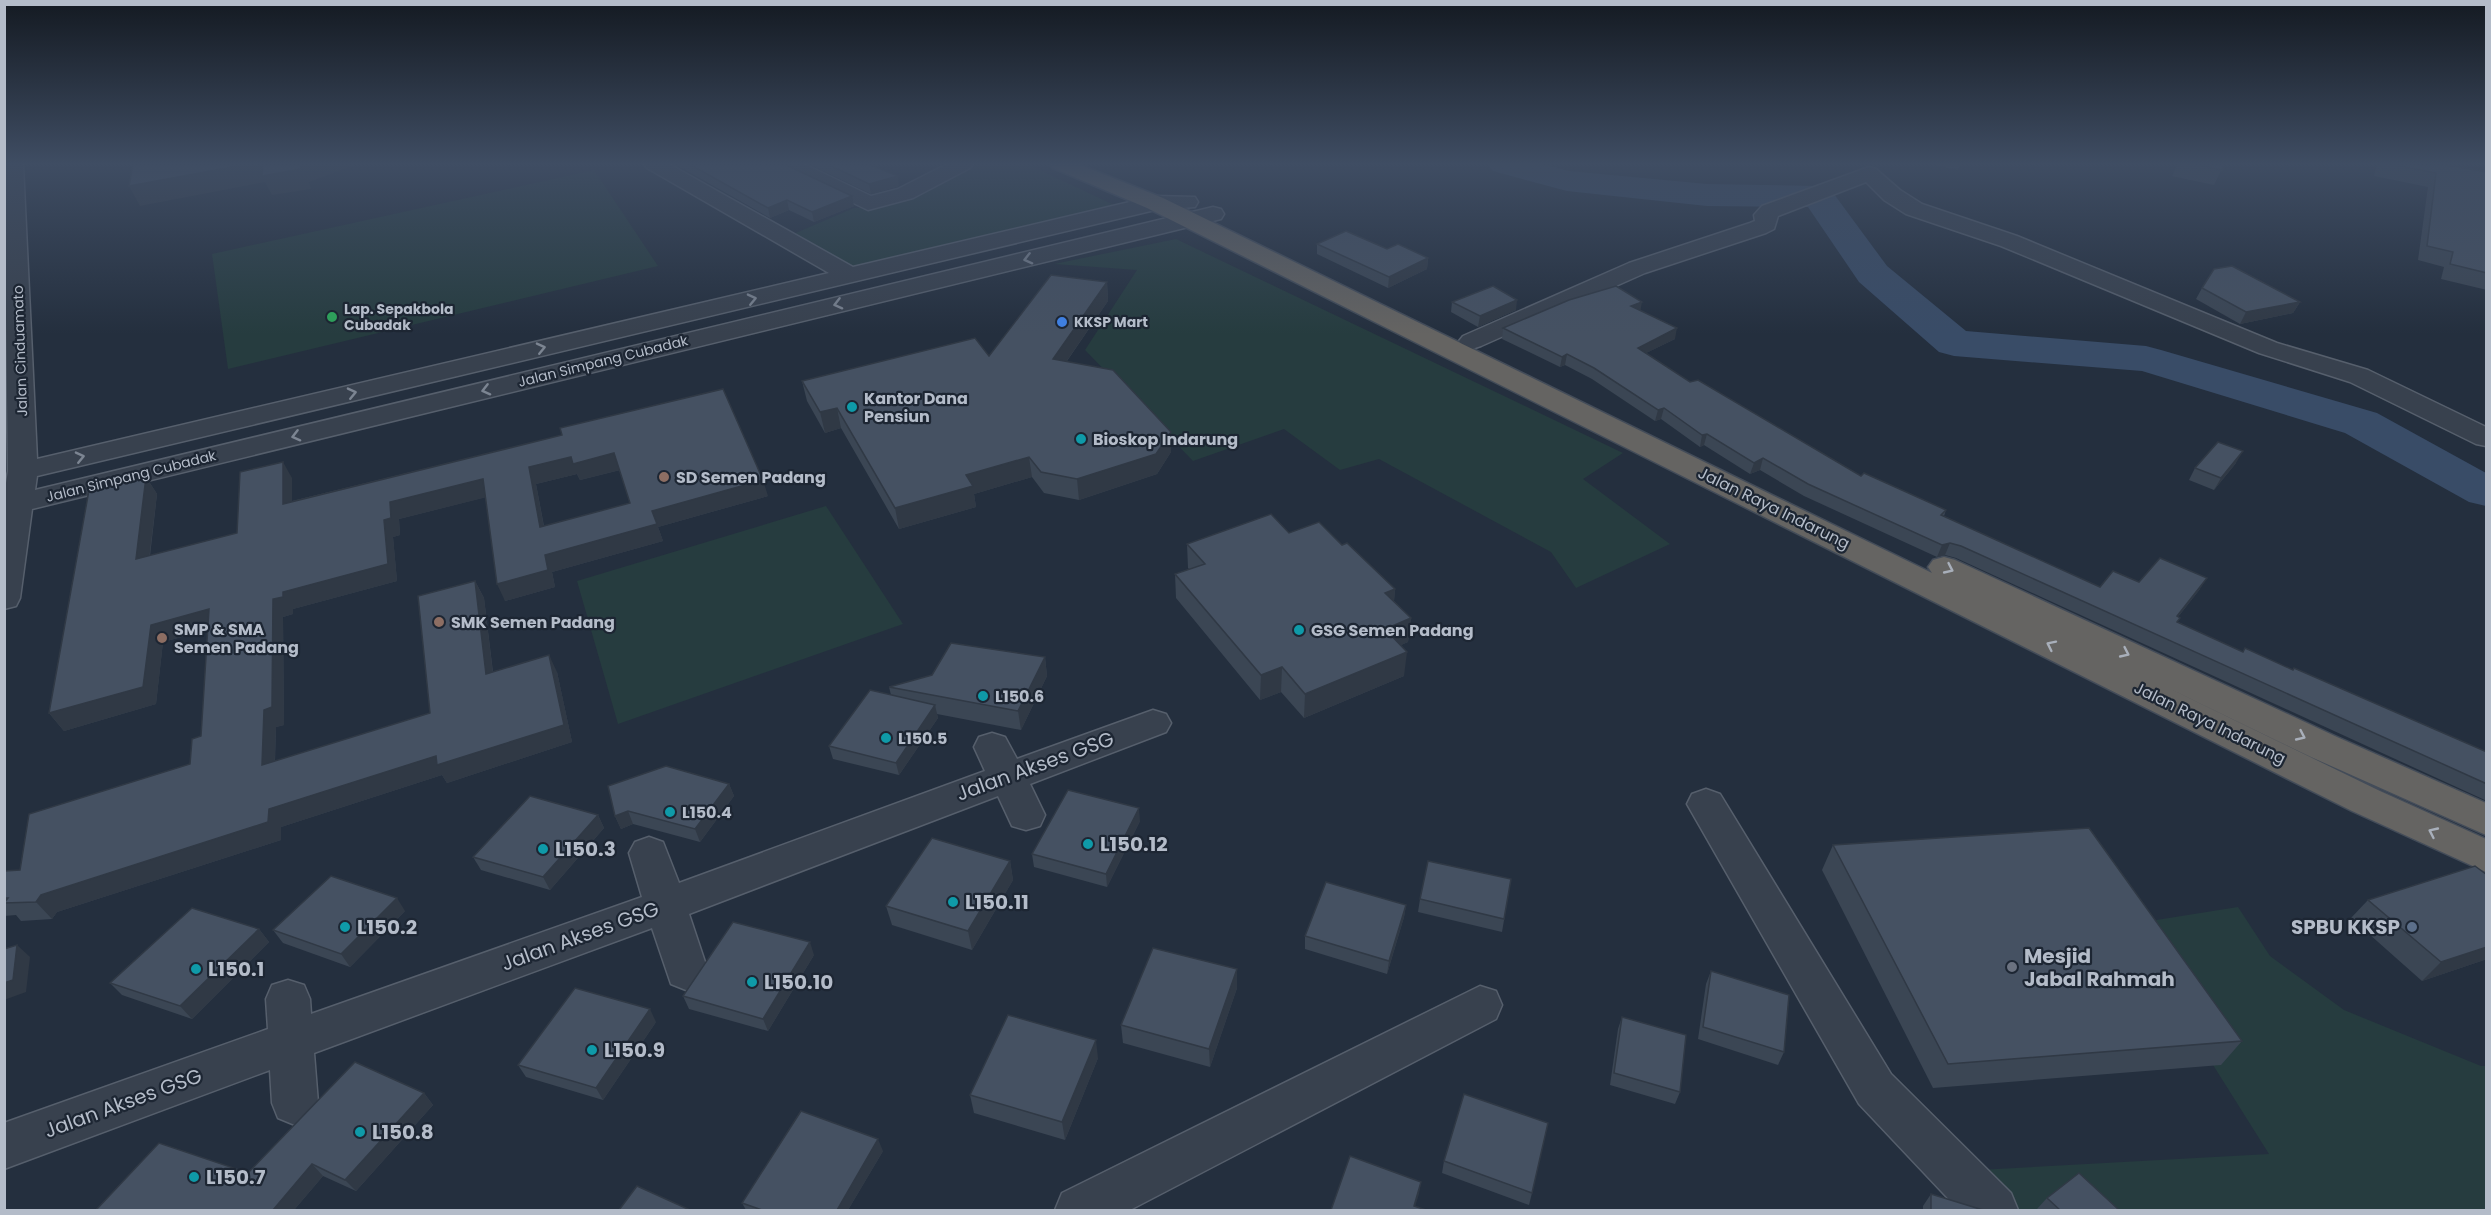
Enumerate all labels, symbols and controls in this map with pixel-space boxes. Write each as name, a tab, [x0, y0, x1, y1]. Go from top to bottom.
one-way arrow	[1023, 251, 1033, 264]
street label: Jalan Cinduamato	[8, 285, 32, 417]
one-way arrow	[746, 293, 756, 306]
one-way arrow	[834, 297, 844, 310]
place label: Lap. Sepakbola Cubadak	[344, 299, 454, 335]
marker: Lap. Sepakbola Cubadak	[325, 310, 339, 324]
place label: KKSP Mart	[1074, 312, 1148, 332]
marker: KKSP Mart	[1055, 315, 1069, 329]
street label: Jalan Simpang Cubadak	[516, 330, 691, 392]
one-way arrow	[536, 343, 546, 356]
one-way arrow	[481, 382, 491, 395]
place label: Kantor Dana Pensiun	[864, 387, 968, 428]
one-way arrow	[346, 388, 356, 401]
marker: Kantor Dana Pensiun	[845, 400, 859, 414]
one-way arrow	[291, 428, 301, 441]
place label: Bioskop Indarung	[1093, 428, 1238, 451]
marker: Bioskop Indarung	[1074, 432, 1088, 446]
street label: Jalan Simpang Cubadak	[44, 445, 219, 507]
one-way arrow	[75, 452, 85, 465]
street label: Jalan Raya Indarung	[1694, 461, 1854, 555]
place label: SD Semen Padang	[676, 466, 826, 489]
marker: SD Semen Padang	[657, 470, 671, 484]
one-way arrow	[1943, 562, 1954, 574]
place label: SMK Semen Padang	[451, 611, 615, 634]
marker: SMK Semen Padang	[432, 615, 446, 629]
place label: SMP & SMA Semen Padang	[174, 618, 299, 659]
place label: GSG Semen Padang	[1311, 619, 1474, 642]
marker: GSG Semen Padang	[1292, 623, 1306, 637]
marker: SMP & SMA Semen Padang	[155, 631, 169, 645]
one-way arrow	[2046, 640, 2057, 652]
one-way arrow	[2119, 645, 2130, 657]
street label: Jalan Raya Indarung	[2130, 676, 2290, 770]
place label: L150.6	[995, 685, 1044, 708]
marker: L150.6	[976, 689, 990, 703]
street label: Jalan Akses GSG	[952, 724, 1118, 808]
place label: L150.5	[898, 727, 947, 750]
one-way arrow	[2295, 729, 2306, 741]
marker: L150.5	[879, 731, 893, 745]
place label: L150.4	[682, 801, 732, 824]
marker: L150.4	[663, 805, 677, 819]
one-way arrow	[2429, 827, 2440, 839]
place label: L150.12	[1100, 830, 1168, 858]
place label: L150.3	[555, 835, 616, 863]
marker: L150.12	[1081, 837, 1095, 851]
marker: L150.3	[536, 842, 550, 856]
place label: L150.11	[965, 888, 1029, 916]
street label: Jalan Akses GSG	[497, 894, 663, 978]
marker: L150.11	[946, 895, 960, 909]
place label: L150.2	[357, 913, 417, 941]
place label: SPBU KKSP	[2291, 913, 2400, 941]
marker: L150.2	[338, 920, 352, 934]
marker: SPBU KKSP	[2405, 920, 2419, 934]
place label: Mesjid Jabal Rahmah	[2024, 942, 2175, 993]
place label: L150.1	[208, 955, 264, 983]
marker: Mesjid Jabal Rahmah	[2005, 960, 2019, 974]
marker: L150.1	[189, 962, 203, 976]
place label: L150.10	[764, 968, 833, 996]
marker: L150.10	[745, 975, 759, 989]
place label: L150.9	[604, 1036, 665, 1064]
marker: L150.9	[585, 1043, 599, 1057]
street label: Jalan Akses GSG	[40, 1061, 206, 1145]
place label: L150.8	[372, 1118, 434, 1146]
marker: L150.8	[353, 1125, 367, 1139]
place label: L150.7	[206, 1163, 266, 1191]
marker: L150.7	[187, 1170, 201, 1184]

